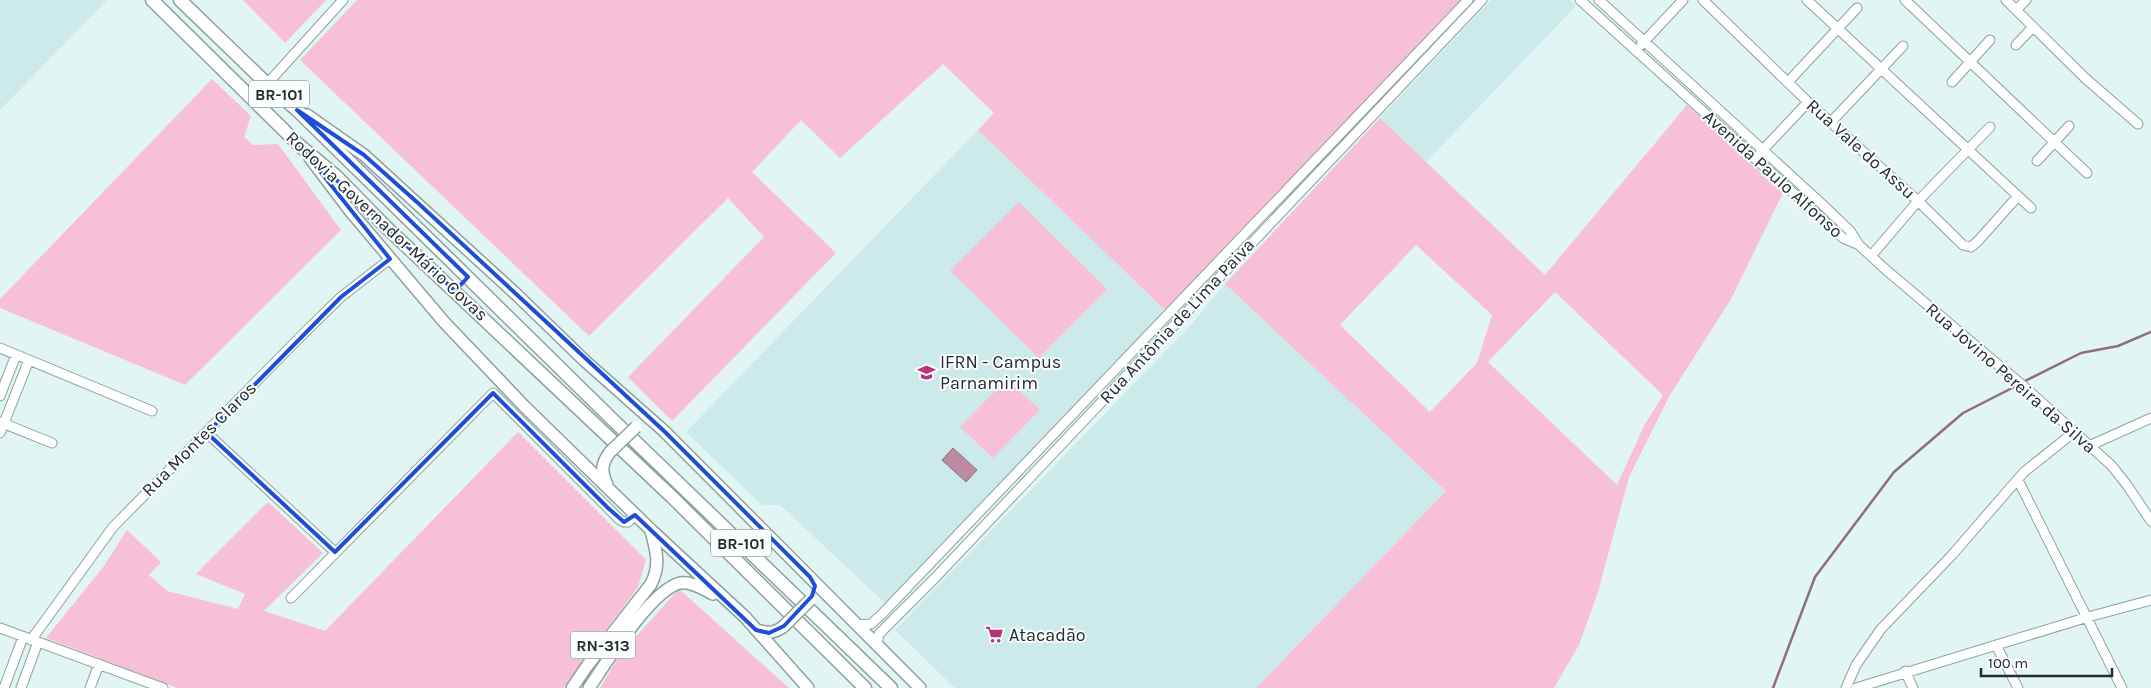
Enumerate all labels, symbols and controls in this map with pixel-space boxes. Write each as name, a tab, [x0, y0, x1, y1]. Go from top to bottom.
road number: BR-101	[249, 80, 309, 108]
street label: Rua Vale do Assu	[1802, 94, 1920, 204]
street label: Avenida Paulo Alfonso	[1698, 105, 1848, 243]
street label: Rodovia Governador Mário Covas	[281, 126, 493, 326]
street label: Rua Antônia de Lima Paiva	[1095, 234, 1259, 408]
street label: Rua Jovino Pereira da Silva	[1921, 298, 2101, 458]
place label: IFRN - Campus Parnamirim	[940, 351, 1061, 394]
school or university icon: IFRN - Campus Parnamirim	[916, 362, 936, 382]
street label: Rua Montes Claros	[137, 377, 261, 501]
road number: BR-101	[711, 530, 771, 556]
place label: Atacadão	[1009, 624, 1086, 646]
supermarket icon: Atacadão	[985, 625, 1005, 645]
road number: RN-313	[570, 632, 636, 658]
scale bar	[1981, 646, 2112, 678]
text: 100 m	[1988, 654, 2028, 672]

